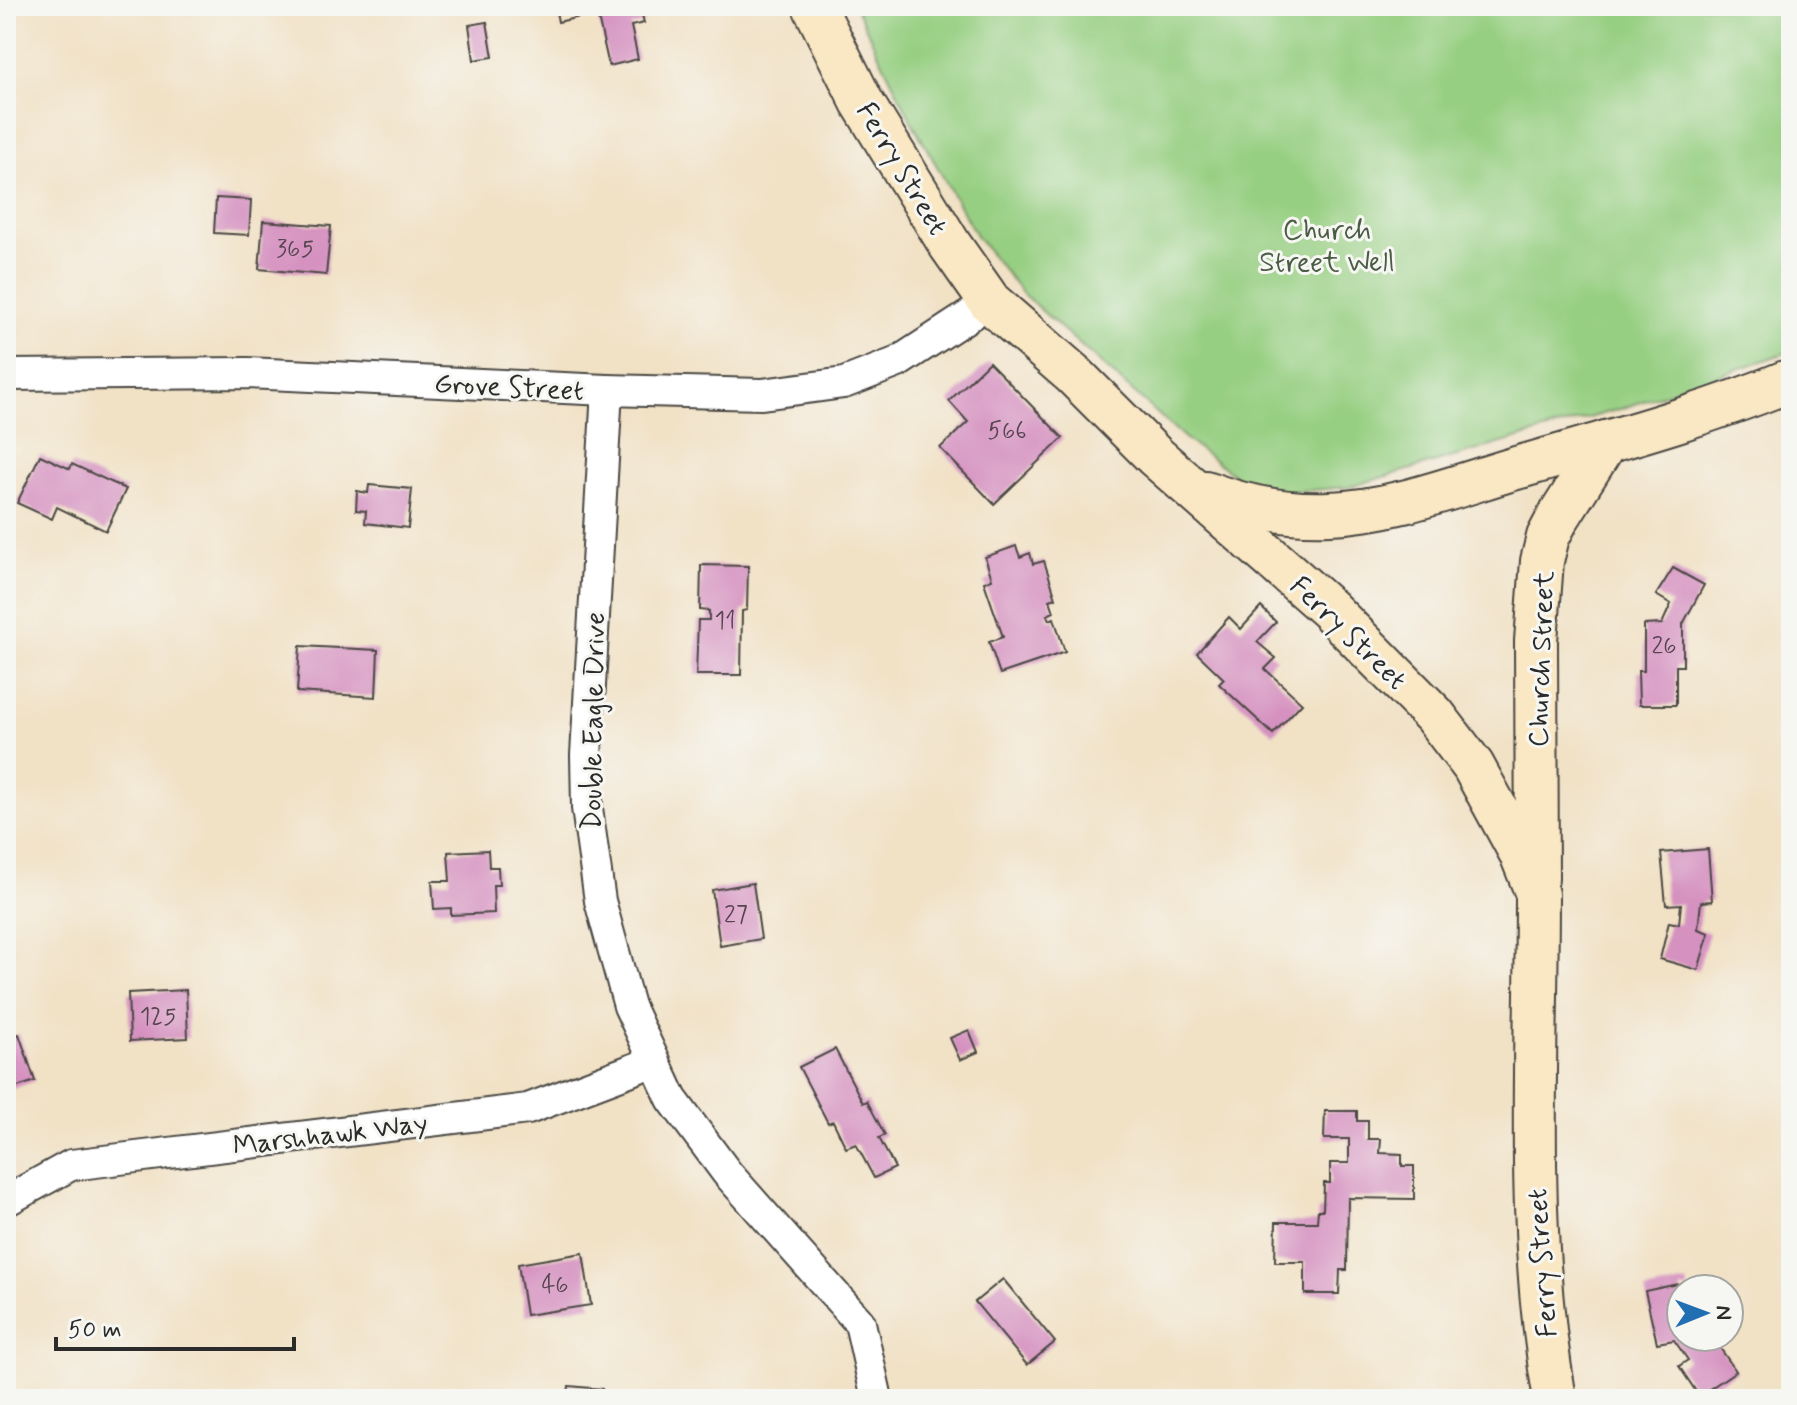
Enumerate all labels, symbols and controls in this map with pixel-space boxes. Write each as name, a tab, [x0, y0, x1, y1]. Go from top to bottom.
street label: Ferry Street	[847, 96, 955, 243]
park label: Church Street Well	[1259, 213, 1395, 282]
house number: 365	[276, 234, 314, 265]
street label: Grove Street	[433, 366, 585, 411]
house number: 566	[988, 416, 1026, 447]
street label: Ferry Street	[1281, 569, 1414, 699]
street label: Church Street	[1521, 570, 1564, 748]
house number: 11	[714, 606, 736, 637]
street label: Double Eagle Drive	[574, 612, 615, 830]
house number: 26	[1651, 631, 1677, 662]
house number: 27	[724, 900, 748, 931]
house number: 125	[140, 1002, 176, 1033]
street label: Marshhawk Way	[231, 1105, 430, 1166]
street label: Ferry Street	[1520, 1187, 1567, 1338]
house number: 46	[541, 1270, 569, 1301]
north arrow	[1665, 1273, 1745, 1353]
scale bar	[56, 1301, 294, 1351]
text: N	[1709, 1305, 1737, 1320]
text: 50 m	[68, 1315, 122, 1346]

